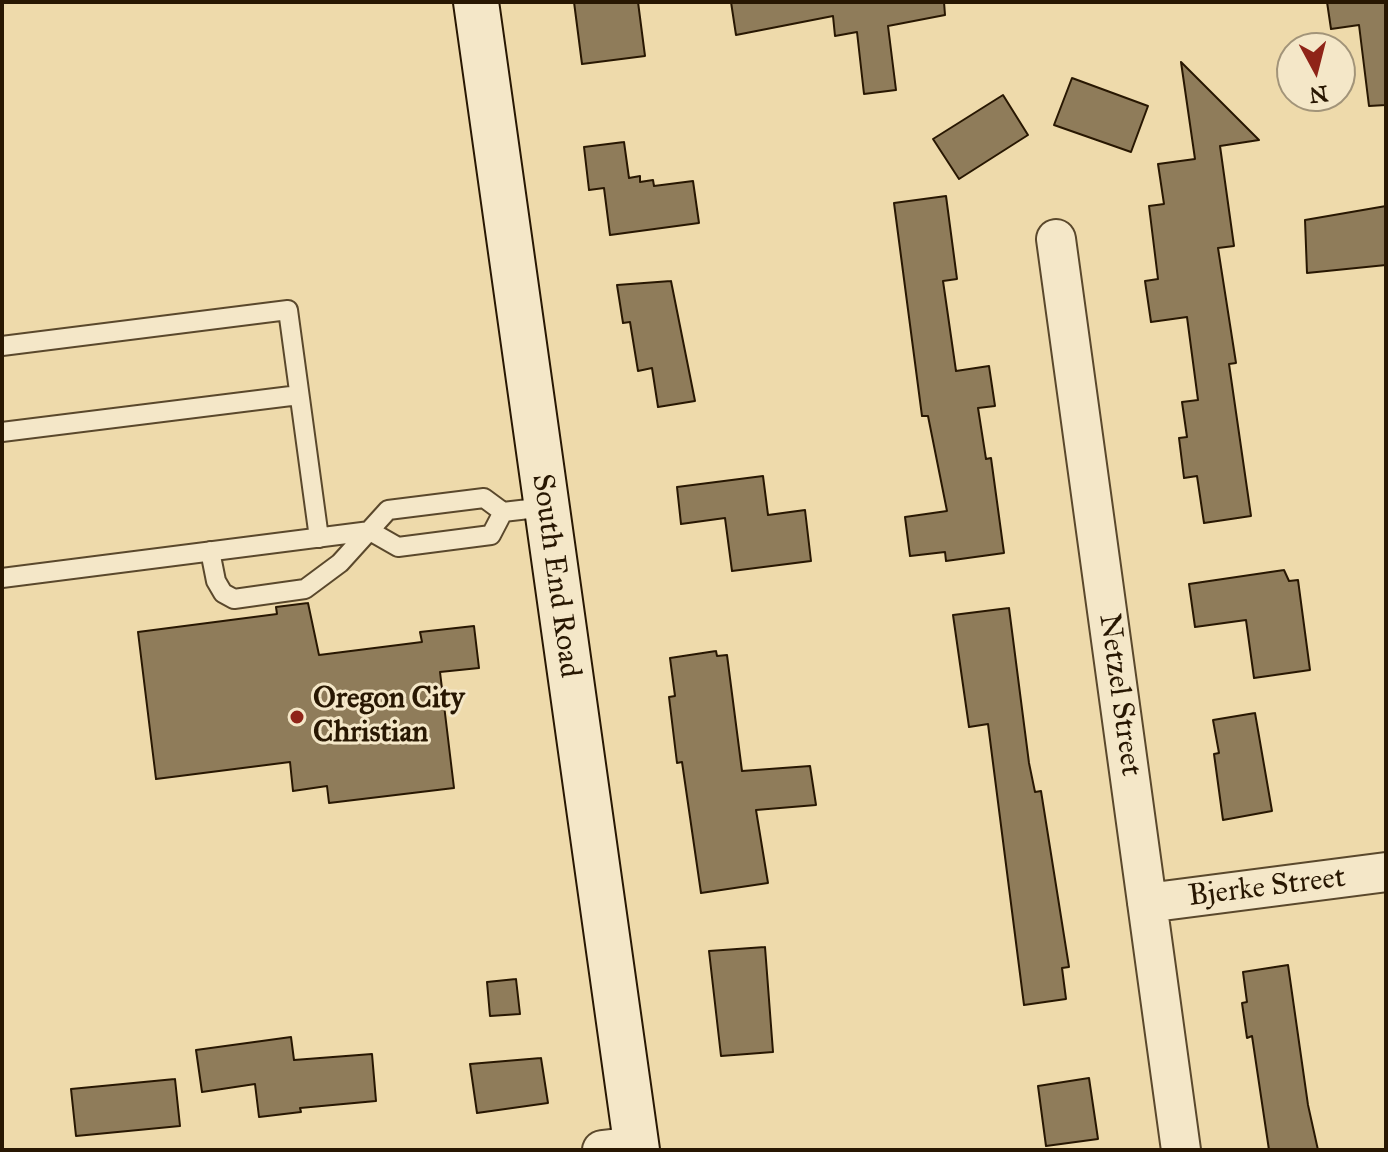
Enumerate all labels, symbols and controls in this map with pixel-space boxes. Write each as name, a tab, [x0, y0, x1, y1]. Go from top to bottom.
north arrow	[1276, 32, 1356, 112]
text: N	[1308, 80, 1330, 109]
street label: South End Road	[523, 472, 587, 680]
street label: Netzel Street	[1090, 612, 1148, 778]
place label: Oregon City Christian	[313, 682, 465, 752]
marker: Oregon City Christian	[288, 708, 306, 726]
street label: Bjerke Street	[1186, 861, 1348, 915]

